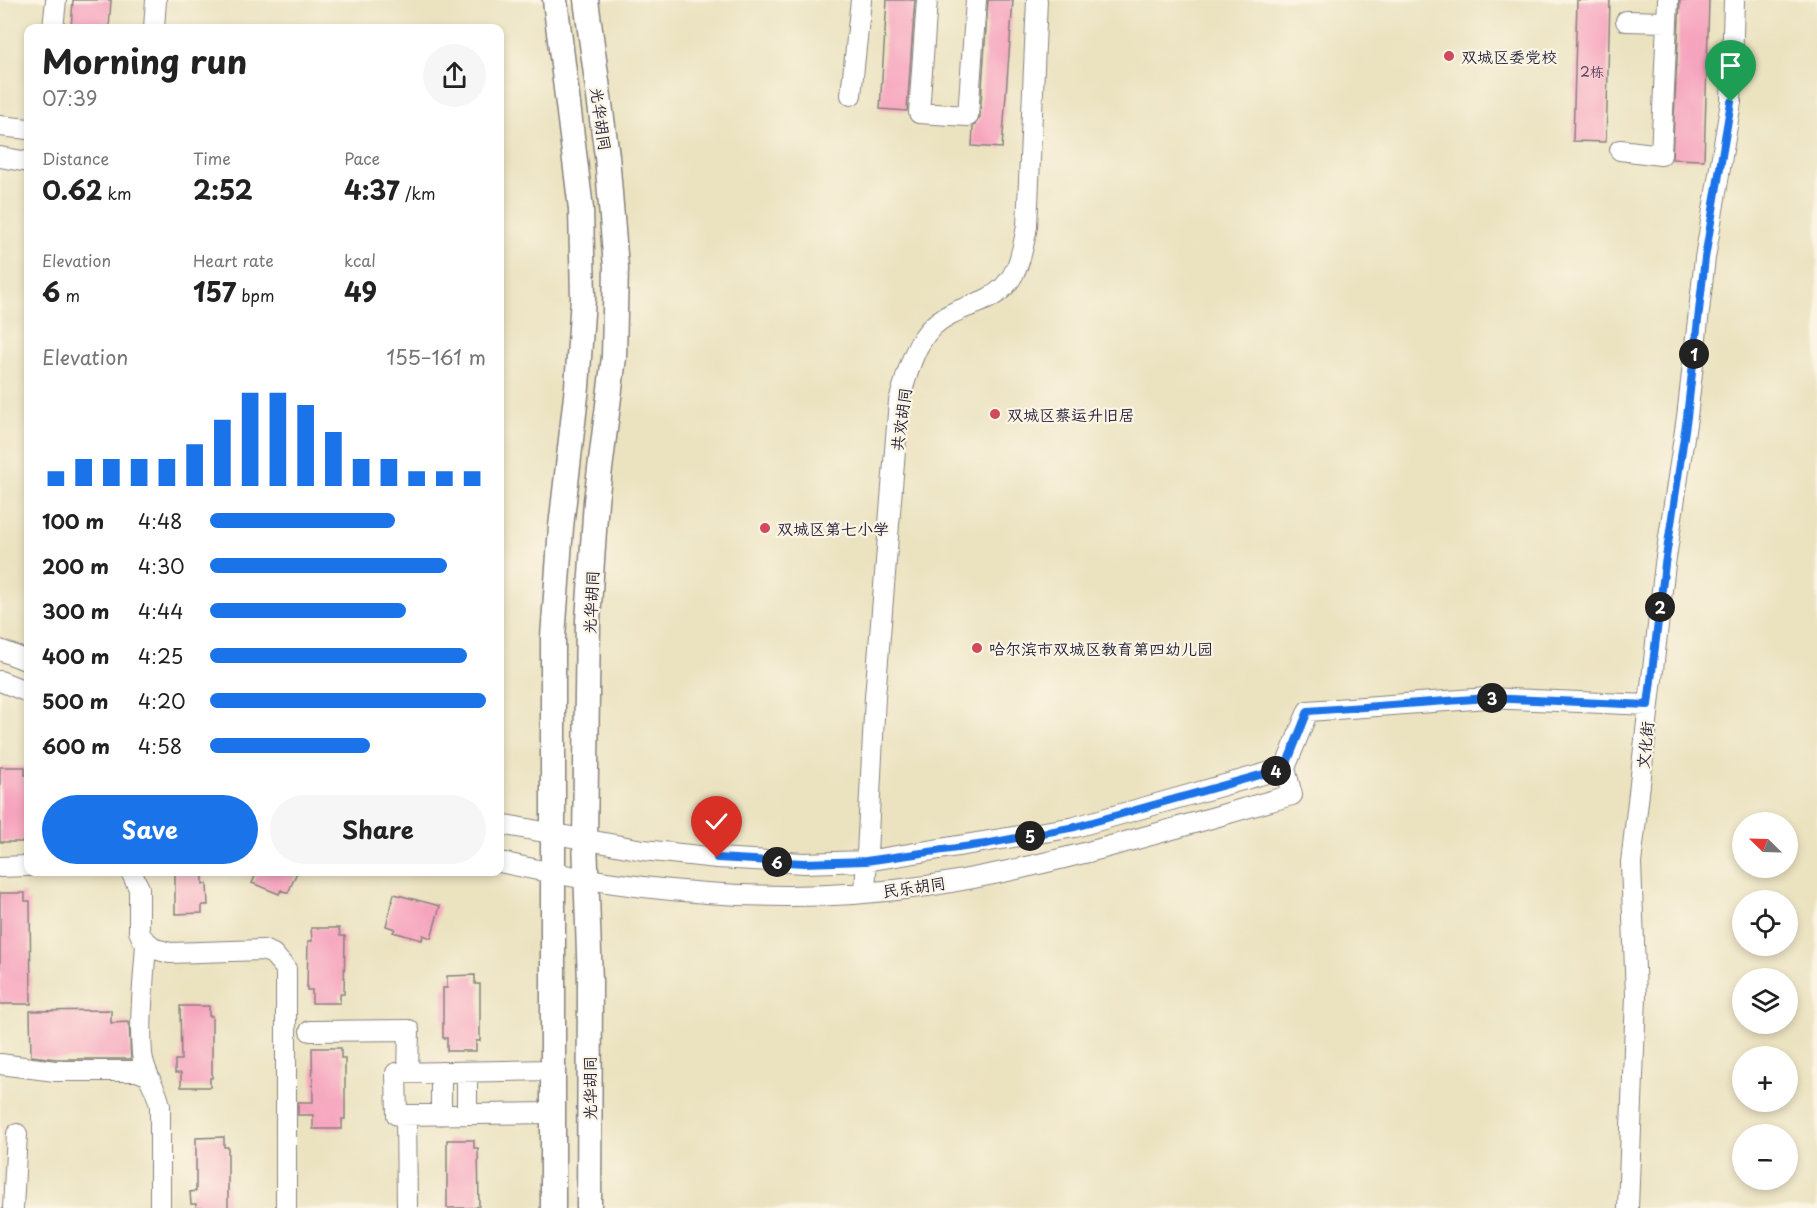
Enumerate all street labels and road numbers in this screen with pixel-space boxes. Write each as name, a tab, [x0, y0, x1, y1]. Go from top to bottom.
street label: 光华胡同	[586, 86, 618, 152]
street label: 共欢胡同	[884, 386, 916, 452]
street label: 光华胡同	[576, 569, 604, 635]
street label: 文化街	[1630, 720, 1658, 770]
street label: 民乐胡同	[881, 870, 947, 902]
street label: 光华胡同	[577, 1056, 601, 1120]

